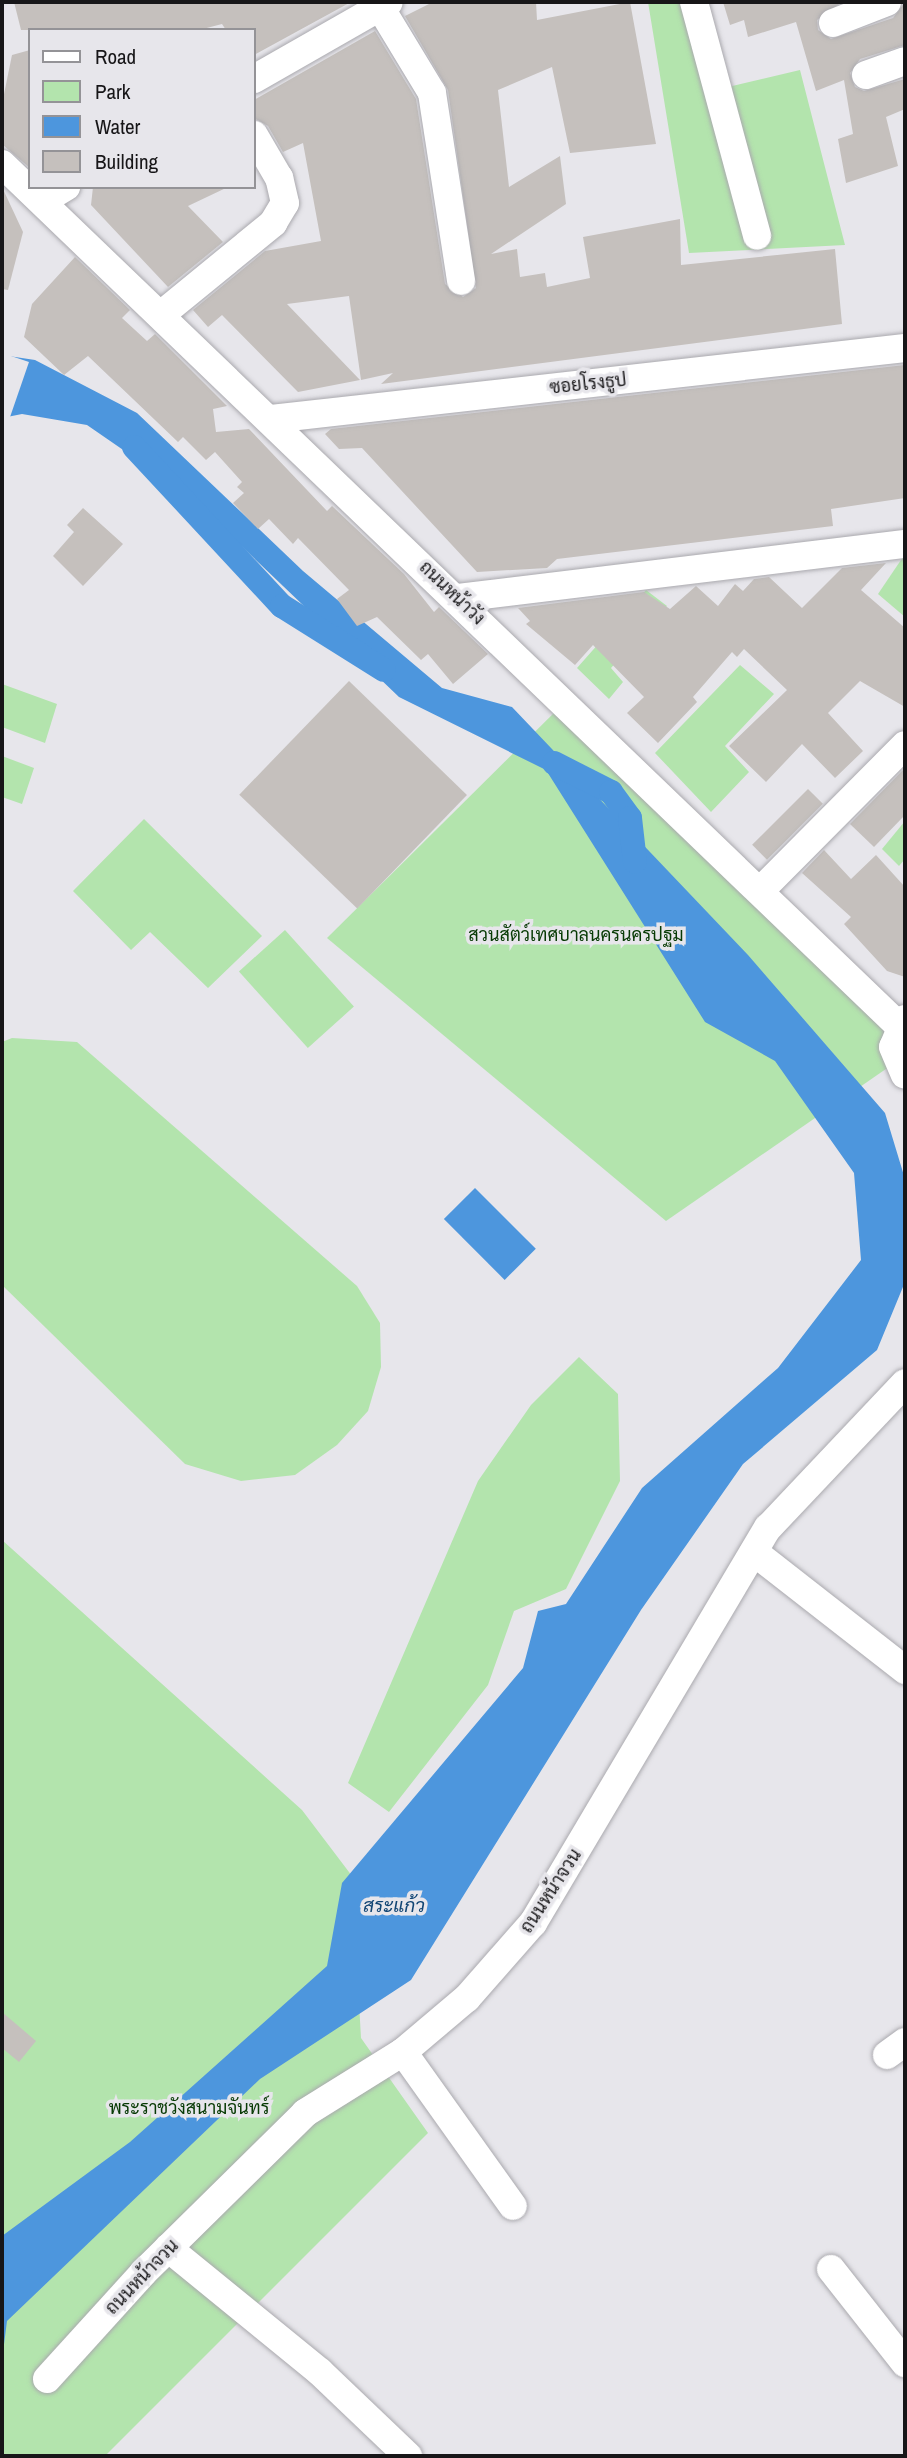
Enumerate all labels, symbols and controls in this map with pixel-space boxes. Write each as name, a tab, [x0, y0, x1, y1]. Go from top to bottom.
legend	[28, 28, 256, 189]
text: Road	[95, 42, 136, 71]
text: Park	[95, 77, 130, 106]
text: Water	[95, 112, 140, 141]
text: Building	[95, 147, 158, 176]
street label: ซอยโรงธูป	[548, 369, 628, 399]
street label: ถนนหน้าวัง	[415, 557, 489, 629]
park label: สวนสัตว์เทศบาลนครนครปฐม	[468, 924, 684, 946]
street label: ถนนหน้าจวน	[516, 1845, 586, 1937]
water label: สระแก้ว	[363, 1895, 425, 1917]
park label: พระราชวังสนามจันทร์	[109, 2097, 269, 2119]
street label: ถนนหน้าจวน	[101, 2235, 183, 2319]

